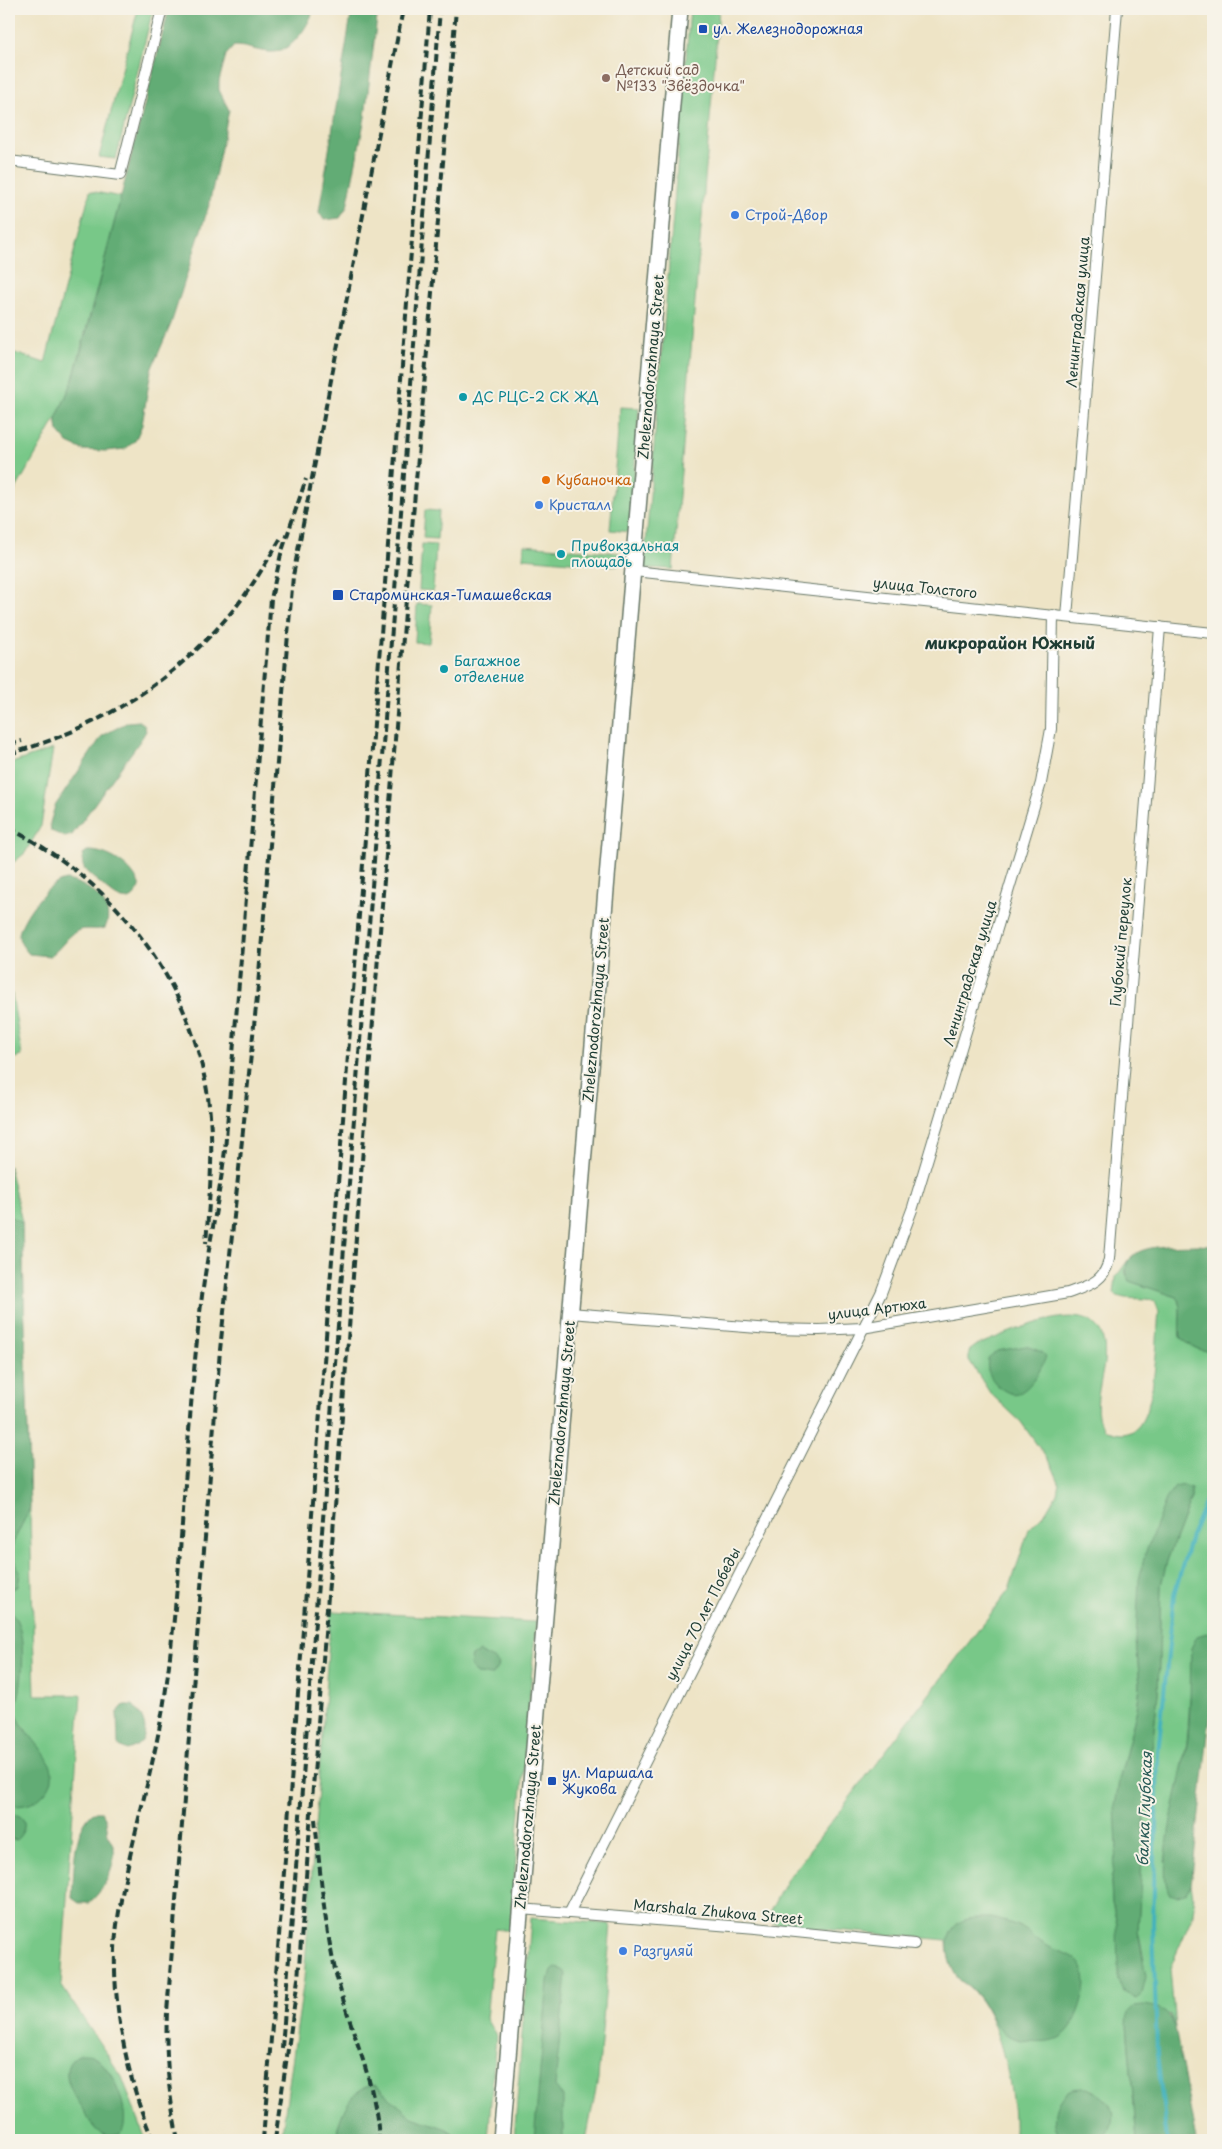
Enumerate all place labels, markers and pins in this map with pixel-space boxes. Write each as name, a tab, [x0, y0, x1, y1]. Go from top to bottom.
place label: ул. Железнодорожная	[713, 18, 863, 39]
marker: ул. Железнодорожная	[697, 23, 709, 35]
place label: Детский сад №133 "Звёздочка"	[615, 59, 745, 96]
marker: Детский сад №133 "Звёздочка"	[600, 72, 612, 84]
place label: Строй-Двор	[745, 204, 828, 225]
marker: Строй-Двор	[729, 209, 741, 221]
place label: ДС РЦС-2 СК ЖД	[472, 386, 599, 407]
marker: ДС РЦС-2 СК ЖД	[457, 391, 469, 403]
place label: Кубаночка	[556, 469, 632, 490]
marker: Кубаночка	[540, 474, 552, 486]
place label: Кристалл	[549, 494, 611, 515]
marker: Кристалл	[533, 499, 545, 511]
place label: Привокзальная площадь	[571, 535, 679, 572]
marker: Привокзальная площадь	[555, 548, 567, 560]
place label: Староминская-Тимашевская	[349, 584, 552, 605]
marker: Староминская-Тимашевская	[331, 588, 345, 602]
place label: Багажное отделение	[454, 650, 525, 687]
marker: Багажное отделение	[438, 663, 450, 675]
place label: ул. Маршала Жукова	[562, 1762, 653, 1799]
marker: ул. Маршала Жукова	[546, 1775, 558, 1787]
place label: Разгуляй	[633, 1940, 693, 1961]
marker: Разгуляй	[617, 1945, 629, 1957]

